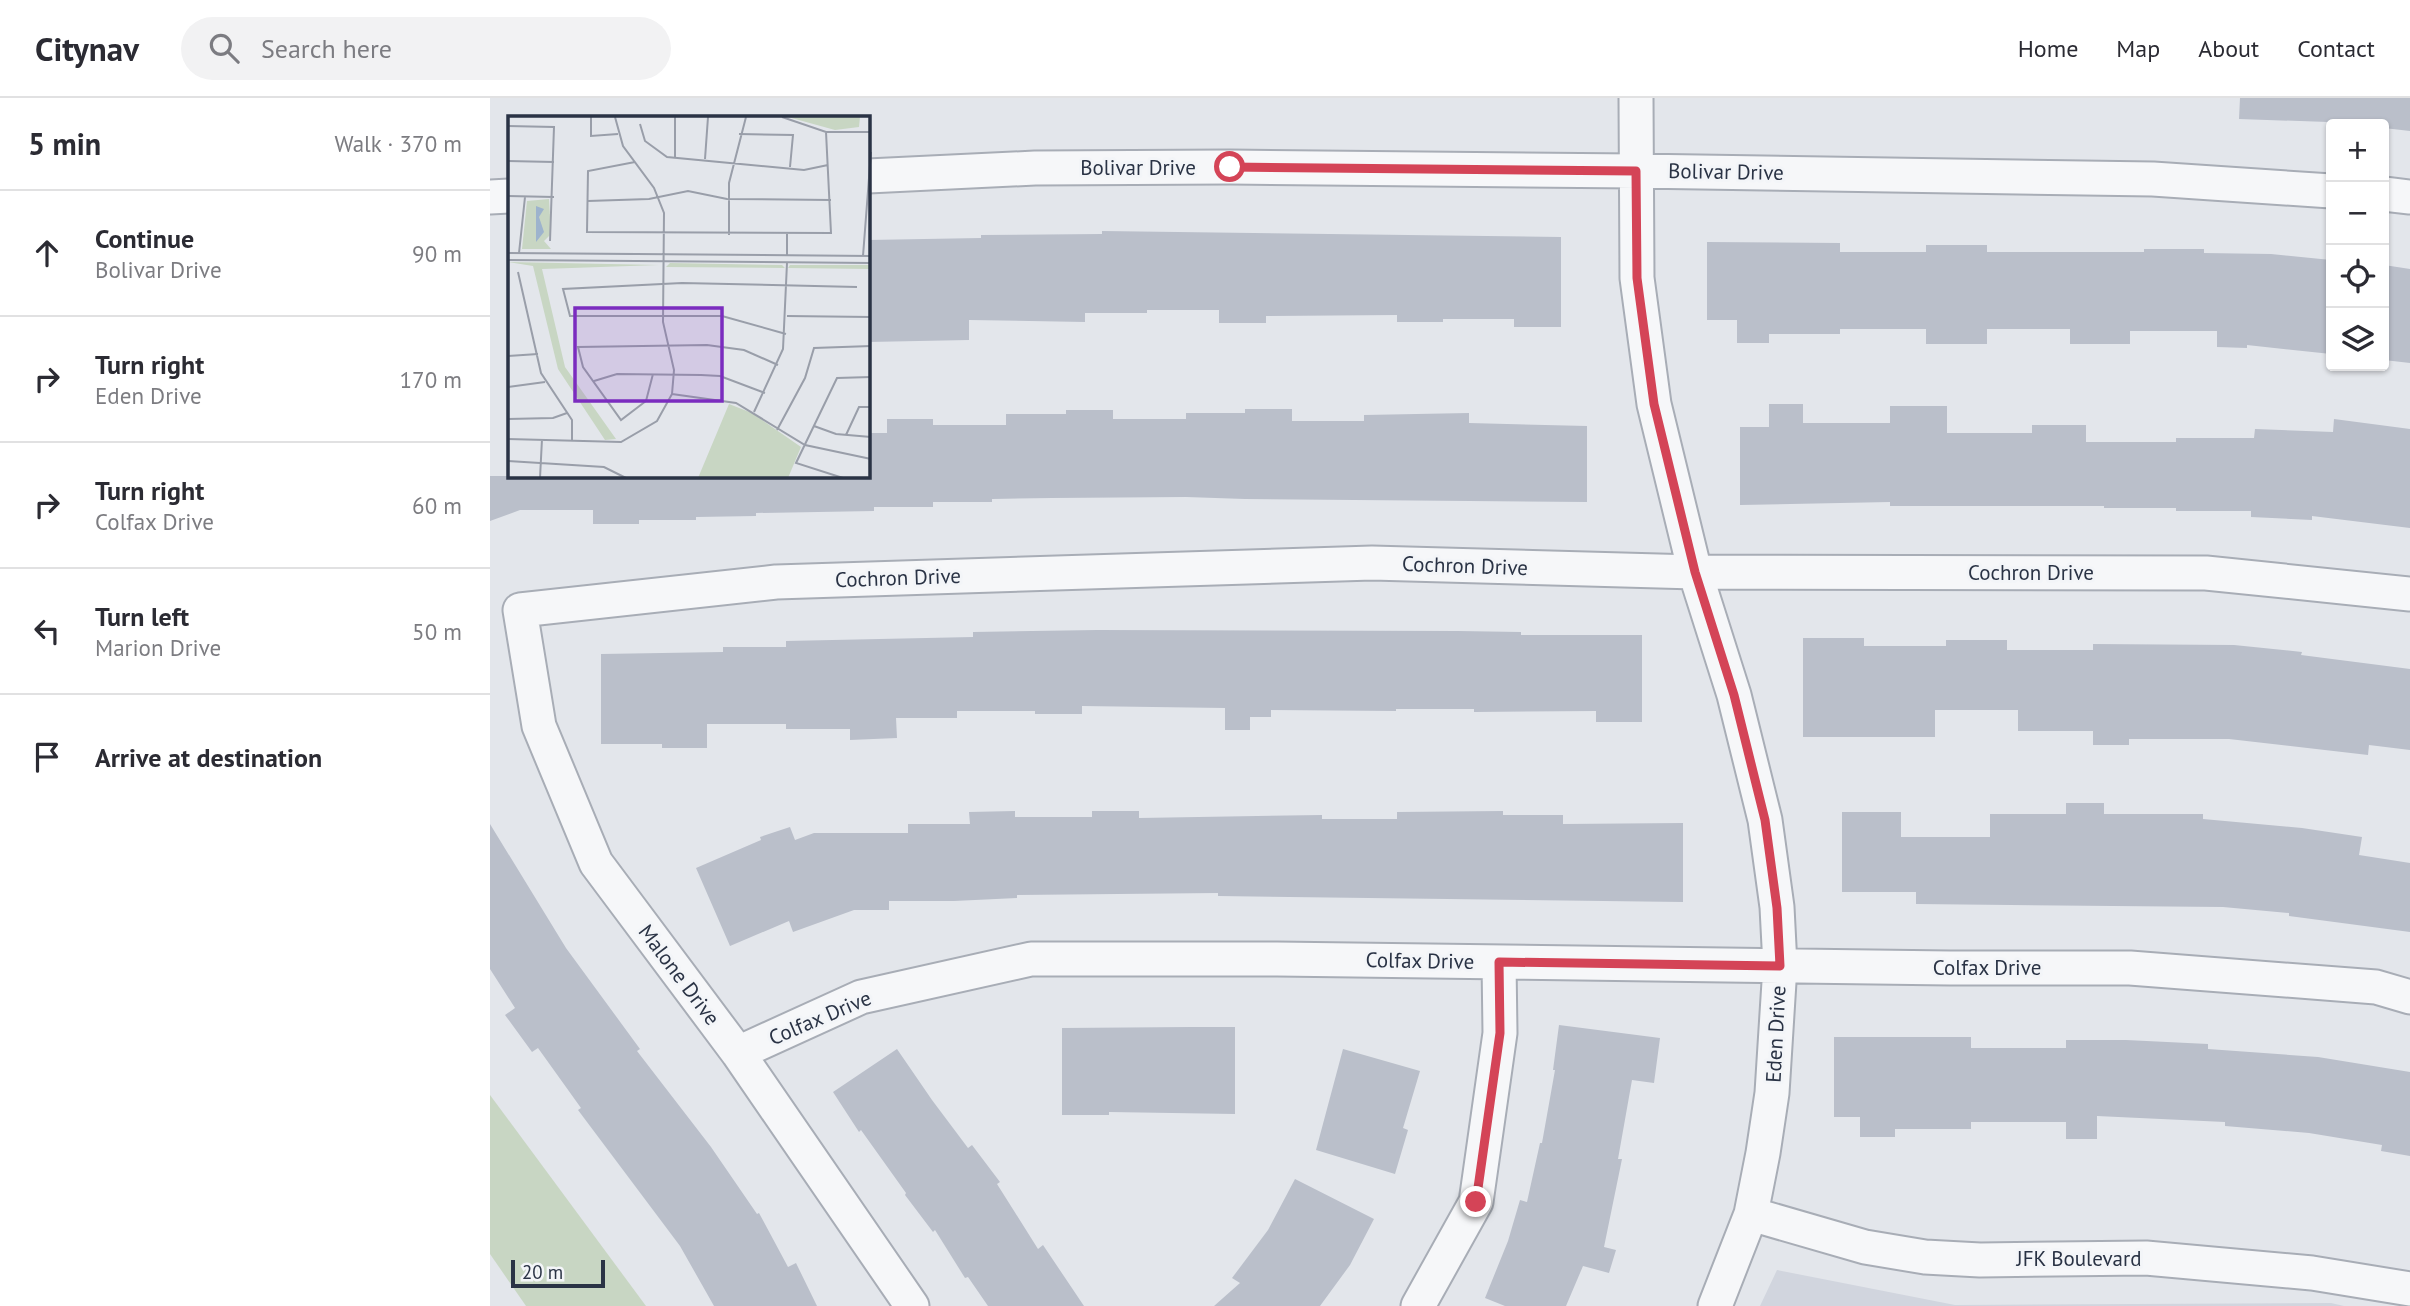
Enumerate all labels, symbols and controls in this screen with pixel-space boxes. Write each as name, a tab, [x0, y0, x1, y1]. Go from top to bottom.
search box	[181, 17, 671, 80]
text: Citynav	[35, 27, 139, 70]
icon: search	[205, 29, 243, 67]
text: Search here	[261, 32, 392, 65]
text: Home	[2018, 33, 2078, 64]
text: Map	[2116, 33, 2160, 64]
text: About	[2198, 33, 2259, 64]
text: Contact	[2297, 33, 2375, 64]
inset map	[508, 116, 870, 478]
map controls	[2326, 119, 2389, 371]
button: +	[2326, 119, 2389, 182]
text: 5 min	[28, 124, 101, 163]
text: Walk · 370 m	[335, 129, 462, 158]
route start	[1214, 151, 1245, 182]
street label: Bolivar Drive	[1080, 154, 1196, 181]
street label: Bolivar Drive	[1668, 157, 1784, 186]
button: −	[2326, 182, 2389, 245]
text: Continue	[95, 222, 194, 255]
icon: ahead	[28, 234, 66, 272]
text: 90 m	[412, 239, 462, 268]
button: locate	[2326, 245, 2389, 308]
text: Bolivar Drive	[95, 255, 222, 284]
button: layers	[2326, 308, 2389, 371]
text: Turn right	[95, 348, 204, 381]
icon: right	[28, 360, 66, 398]
text: 170 m	[400, 365, 462, 394]
text: Eden Drive	[95, 381, 202, 410]
text: Turn right	[95, 474, 204, 507]
icon: right	[28, 486, 66, 524]
text: 60 m	[412, 491, 462, 520]
text: Colfax Drive	[95, 507, 214, 536]
street label: Cochron Drive	[1402, 550, 1528, 581]
street label: Cochron Drive	[1968, 559, 2094, 586]
street label: Cochron Drive	[835, 562, 961, 593]
text: Turn left	[95, 600, 189, 633]
icon: left	[28, 612, 66, 650]
text: 50 m	[412, 617, 462, 646]
text: Marion Drive	[95, 633, 221, 662]
icon: arrive	[28, 738, 66, 776]
text: Arrive at destination	[95, 741, 322, 774]
street label: Malone Drive	[633, 919, 726, 1030]
street label: Colfax Drive	[1365, 946, 1475, 975]
street label: Colfax Drive	[1933, 954, 2041, 981]
street label: Colfax Drive	[765, 984, 875, 1051]
street label: Eden Drive	[1759, 985, 1792, 1083]
route end	[1460, 1186, 1491, 1217]
street label: JFK Boulevard	[2016, 1245, 2141, 1272]
scale bar	[511, 1257, 606, 1289]
text: 20 m	[522, 1260, 563, 1284]

